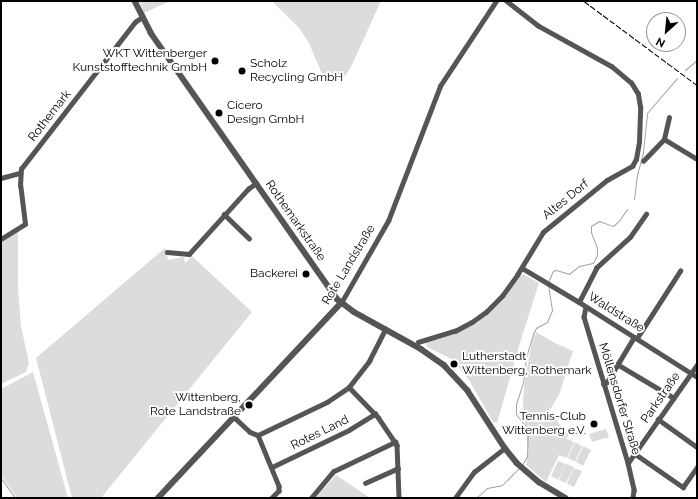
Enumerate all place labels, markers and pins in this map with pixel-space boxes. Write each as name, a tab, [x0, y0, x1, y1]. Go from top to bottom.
place label: WKT Wittenberger Kunststofftechnik GmbH	[72, 47, 207, 75]
marker: WKT Wittenberger Kunststofftechnik GmbH	[210, 56, 220, 66]
place label: Scholz Recycling GmbH	[250, 57, 343, 85]
marker: Scholz Recycling GmbH	[237, 66, 247, 76]
place label: Cicero Design GmbH	[227, 99, 304, 127]
marker: Cicero Design GmbH	[214, 108, 224, 118]
place label: Backerei	[250, 267, 298, 281]
marker: Backerei	[301, 269, 311, 279]
place label: Lutherstadt Wittenberg, Rothemark	[462, 350, 592, 378]
marker: Lutherstadt Wittenberg, Rothemark	[449, 359, 459, 369]
place label: Wittenberg, Rote Landstraße	[150, 391, 241, 419]
marker: Wittenberg, Rote Landstraße	[244, 400, 254, 410]
place label: Tennis-Club Wittenberg e.V.	[502, 410, 586, 438]
marker: Tennis-Club Wittenberg e.V.	[589, 419, 599, 429]

